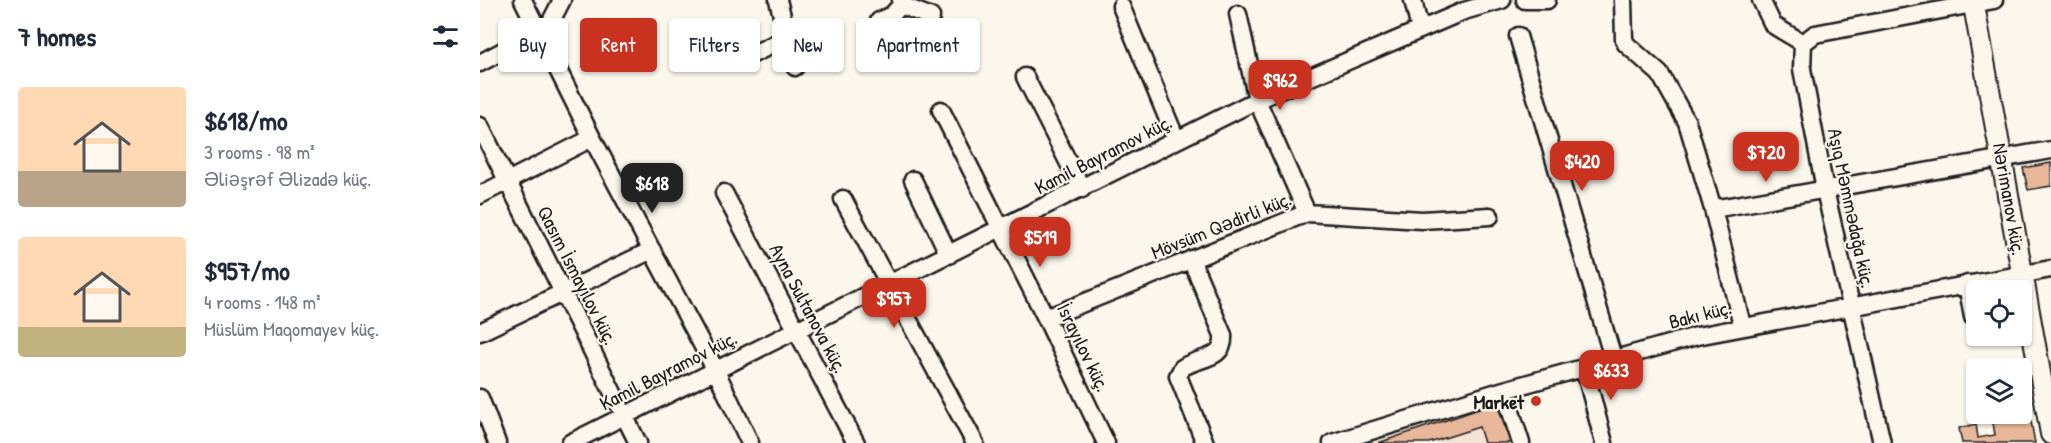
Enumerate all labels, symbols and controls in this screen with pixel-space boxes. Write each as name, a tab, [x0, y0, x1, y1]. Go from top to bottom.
chip: Buy	[498, 18, 568, 72]
chip: Rent	[580, 18, 657, 72]
chip: Filters	[669, 18, 760, 72]
chip: New	[772, 18, 844, 72]
chip: Apartment	[856, 18, 980, 72]
text: 7 homes	[18, 19, 96, 54]
icon: filters	[429, 20, 462, 53]
pin: $962	[1244, 60, 1316, 111]
text: $962	[1263, 66, 1297, 93]
text: $618/mo	[204, 103, 287, 138]
street label: Kamil Bayramov küç.	[1030, 108, 1176, 200]
icon: home	[66, 111, 138, 183]
street label: Aşıq Məmmədağa küç.	[1822, 126, 1882, 290]
pin: $720	[1730, 132, 1802, 183]
text: 3 rooms · 98 m²	[204, 138, 315, 165]
text: $720	[1747, 138, 1785, 165]
pin: $420	[1546, 141, 1618, 192]
street label: Nərimanov küç.	[1987, 141, 2033, 257]
text: $420	[1564, 147, 1600, 174]
pin: $618	[616, 163, 688, 214]
text: Əliəşrəf Əlizadə küç.	[204, 165, 371, 192]
text: $618	[635, 169, 669, 196]
street label: Mövsüm Qədirli küç.	[1147, 185, 1295, 265]
street label: Qasım İsmayılov küç.	[531, 201, 625, 349]
pin: $519	[1004, 217, 1076, 268]
text: $519	[1023, 223, 1057, 250]
street label: Ayna Sultanova küç.	[764, 239, 854, 377]
text: $957/mo	[204, 253, 290, 288]
icon: home	[66, 261, 138, 333]
pin: $957	[858, 278, 930, 329]
map controls	[1966, 280, 2032, 424]
button: locate	[1966, 280, 2032, 346]
text: $957	[876, 284, 912, 311]
text: 4 rooms · 148 m²	[204, 288, 321, 315]
street label: Bakı küç.	[1666, 293, 1734, 335]
street label: İsrayılov küç.	[1051, 298, 1117, 396]
text: Müslüm Maqomayev küç.	[204, 315, 379, 342]
street label: Kamil Bayramov küç.	[595, 324, 741, 416]
pin: $633	[1575, 350, 1647, 401]
text: $633	[1593, 356, 1629, 383]
button: layers	[1966, 358, 2032, 424]
place label: Market	[1473, 388, 1525, 415]
marker: Market	[1529, 394, 1543, 408]

